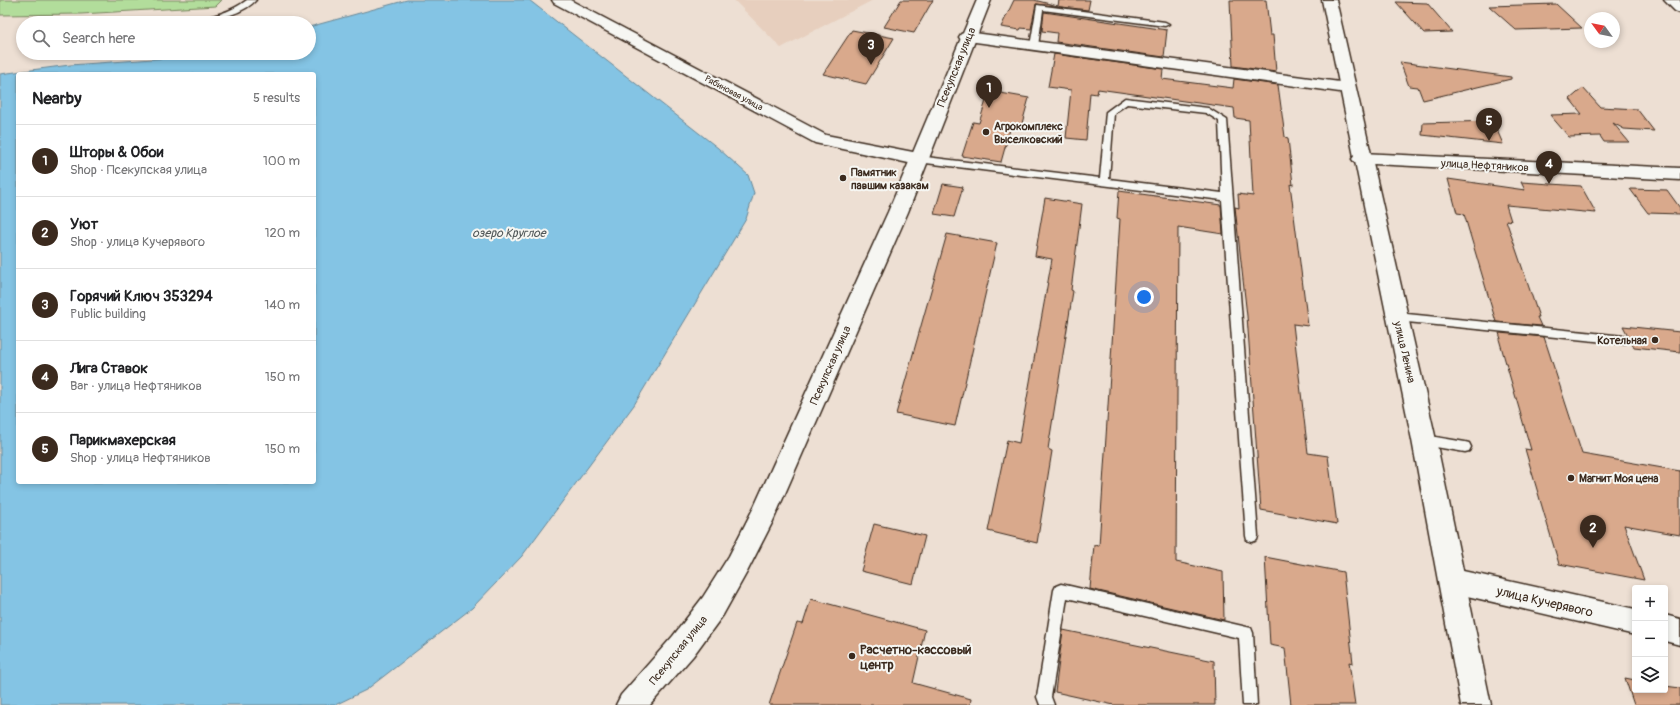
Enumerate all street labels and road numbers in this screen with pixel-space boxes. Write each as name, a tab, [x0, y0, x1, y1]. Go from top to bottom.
street label: Псекупская улица	[935, 25, 978, 109]
street label: Рябиновая улица	[703, 73, 765, 113]
street label: улица Нефтяников	[1440, 157, 1529, 174]
street label: улица Ленина	[1391, 319, 1418, 384]
street label: Псекупская улица	[807, 324, 854, 407]
street label: улица Кучерявого	[1494, 583, 1594, 621]
street label: Псекупская улица	[647, 613, 710, 687]

